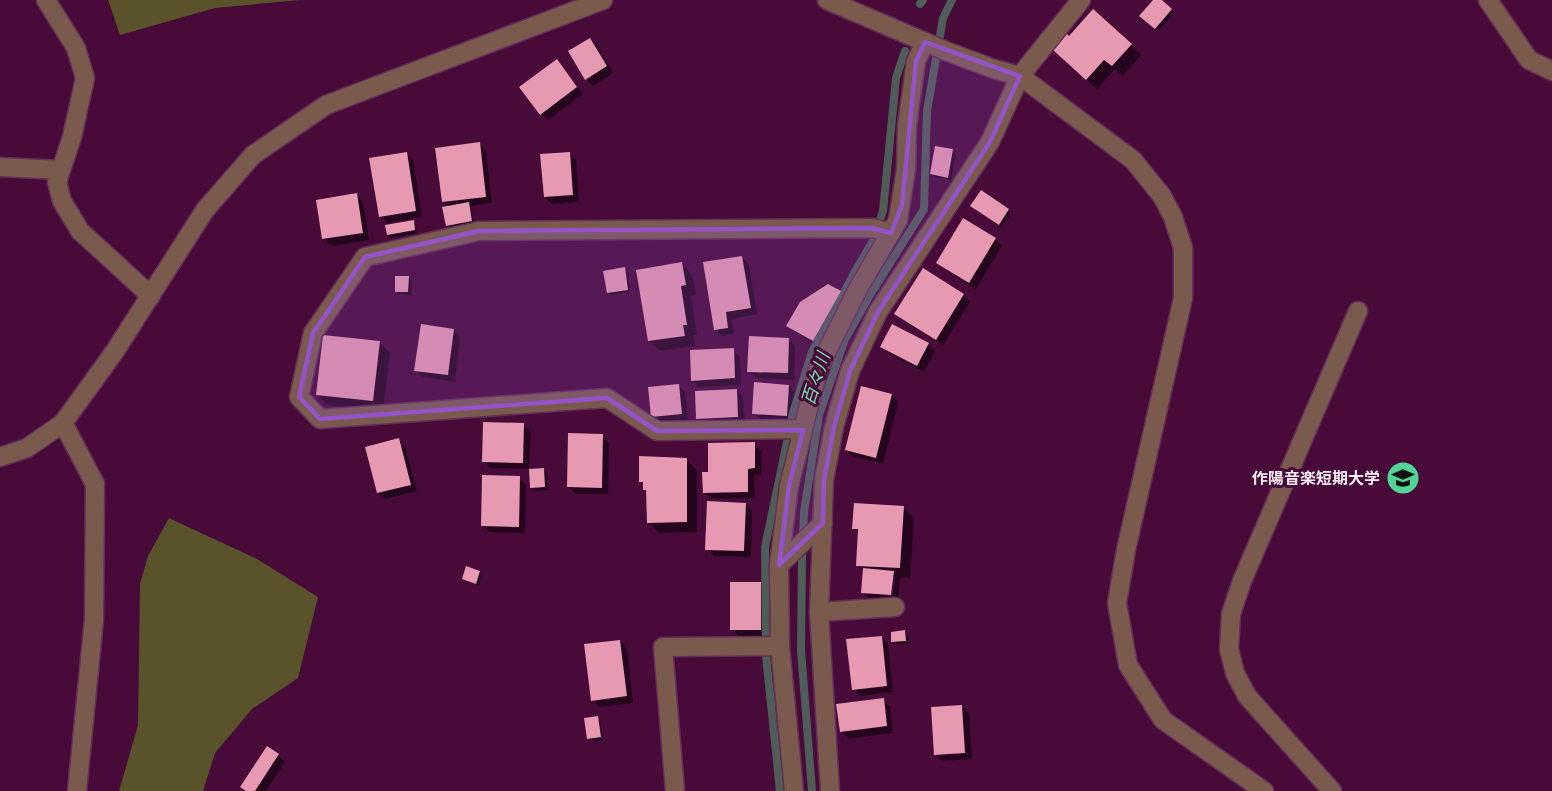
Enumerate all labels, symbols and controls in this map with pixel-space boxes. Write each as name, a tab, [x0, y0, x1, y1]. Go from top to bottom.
water label: 百々川	[797, 348, 835, 408]
school or university icon: 作陽音楽短期大学	[1385, 460, 1421, 496]
place label: 作陽音楽短期大学	[1252, 469, 1380, 489]

